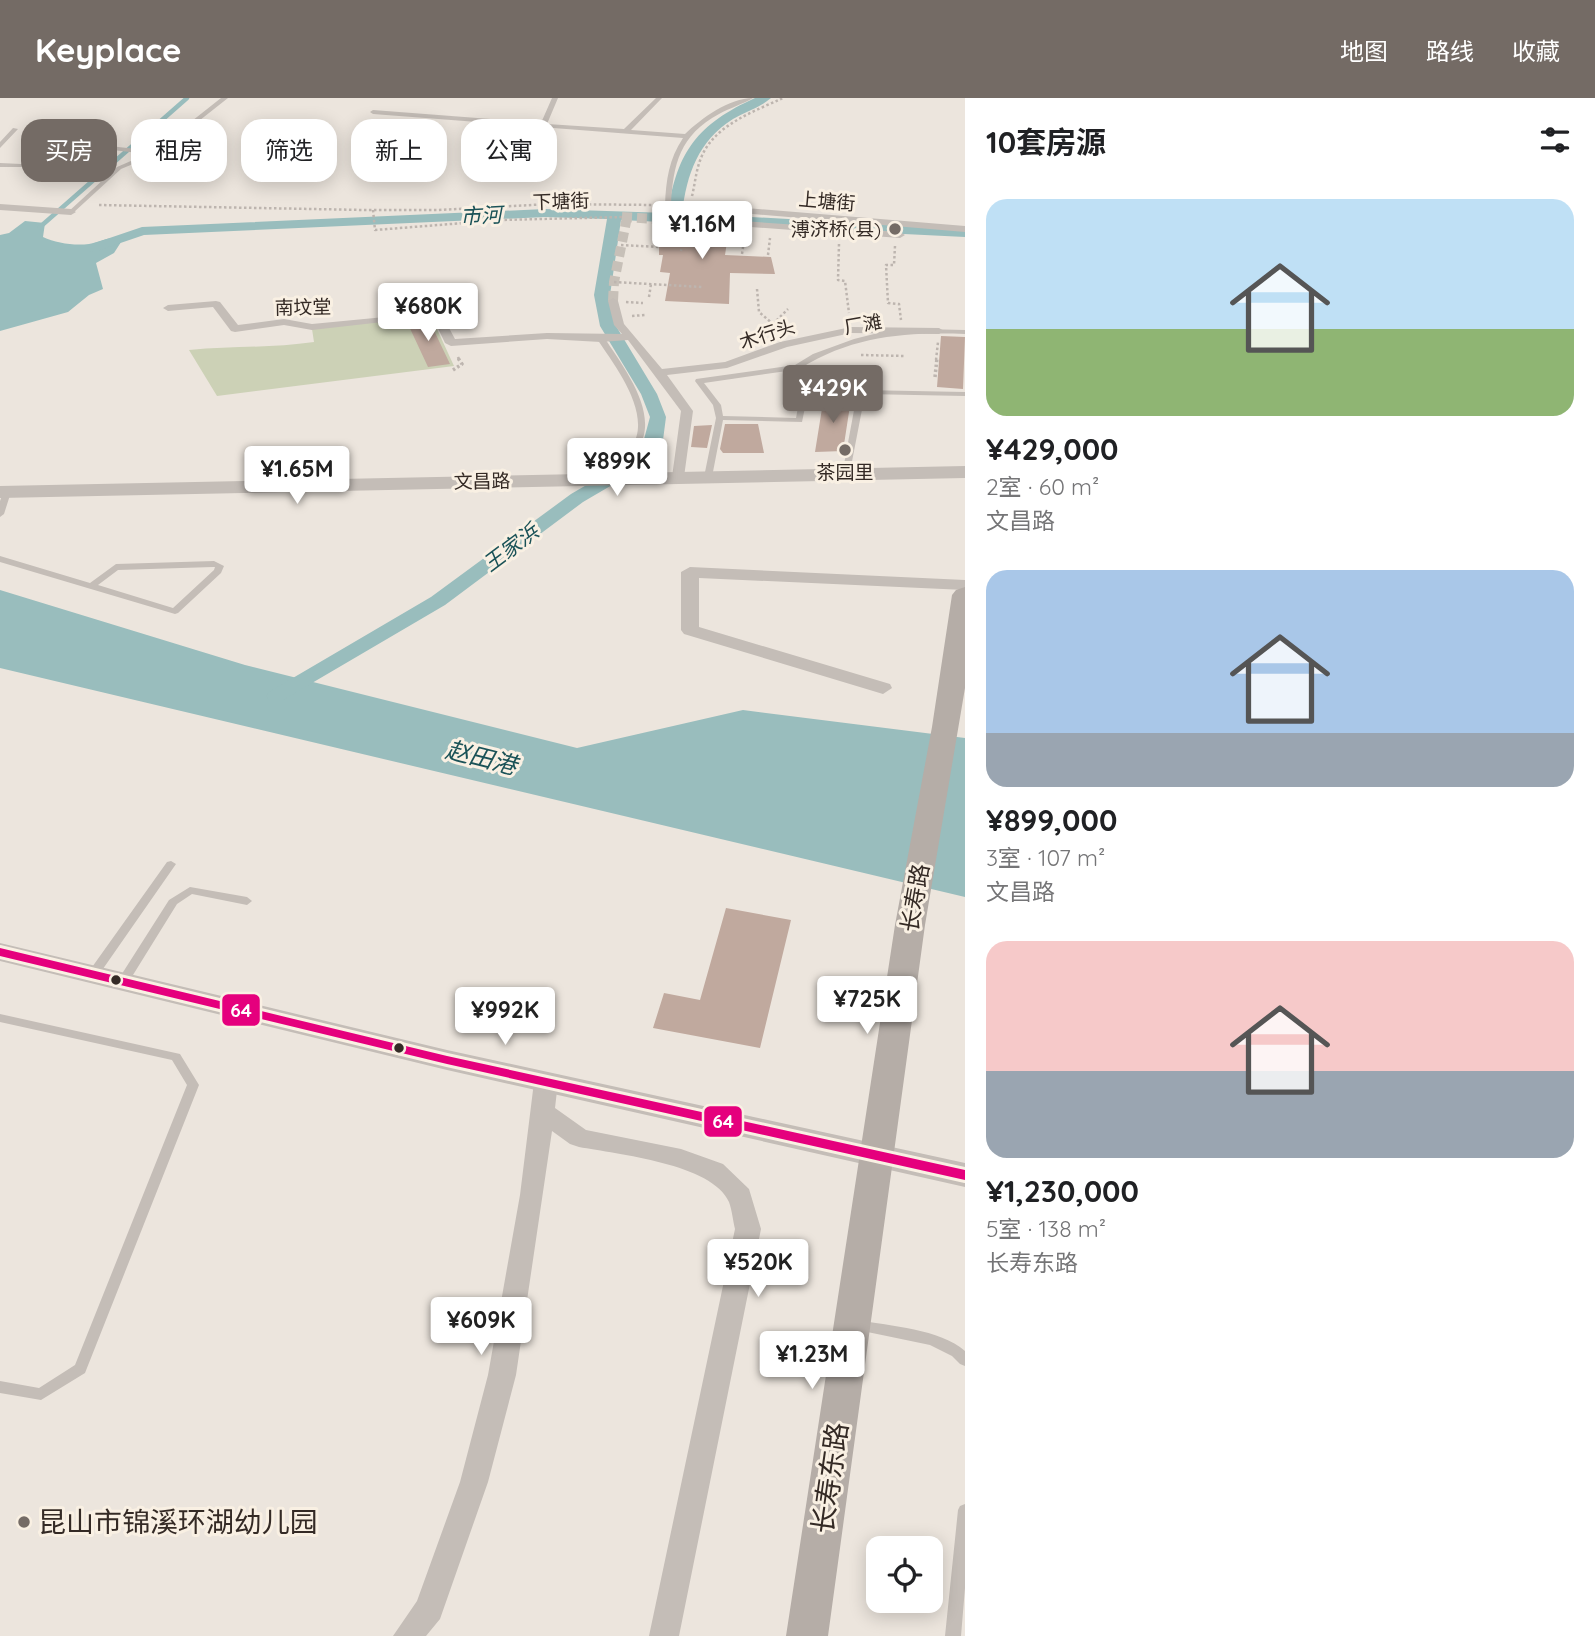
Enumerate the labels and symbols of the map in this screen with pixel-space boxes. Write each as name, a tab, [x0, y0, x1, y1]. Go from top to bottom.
street label: 上塘街	[798, 187, 856, 215]
street label: 下塘街	[532, 188, 590, 214]
water label: 市河	[459, 201, 507, 229]
pin: ¥1.16M	[645, 202, 759, 261]
place label: 溥济桥(县)	[791, 217, 881, 241]
marker: 溥济桥(县)	[887, 221, 903, 237]
pin: ¥680K	[379, 284, 477, 343]
street label: 南坟堂	[274, 295, 332, 319]
street label: 厂滩	[842, 309, 884, 339]
street label: 木行头	[736, 314, 798, 354]
pin: ¥429K	[784, 366, 882, 425]
pin: ¥899K	[568, 438, 666, 498]
marker: 茶园里	[837, 442, 853, 458]
pin: ¥1.65M	[240, 446, 354, 506]
place label: 茶园里	[816, 460, 874, 484]
street label: 文昌路	[453, 469, 511, 493]
water label: 王家浜	[477, 517, 545, 577]
water label: 赵田港	[443, 734, 523, 781]
street label: 长寿路	[894, 861, 935, 934]
unlabelled marker	[109, 973, 123, 987]
pin: ¥725K	[818, 976, 916, 1036]
pin: ¥992K	[456, 988, 554, 1047]
line badge: 64	[221, 993, 261, 1027]
text: 64	[230, 998, 252, 1022]
unlabelled marker	[392, 1041, 406, 1055]
line badge: 64	[703, 1105, 743, 1138]
text: 64	[712, 1109, 734, 1133]
pin: ¥520K	[709, 1240, 807, 1299]
pin: ¥609K	[432, 1298, 530, 1357]
pin: ¥1.23M	[755, 1332, 869, 1391]
street label: 长寿东路	[804, 1420, 855, 1536]
place label: 昆山市锦溪环湖幼儿园	[38, 1504, 318, 1539]
marker: 昆山市锦溪环湖幼儿园	[16, 1514, 32, 1530]

